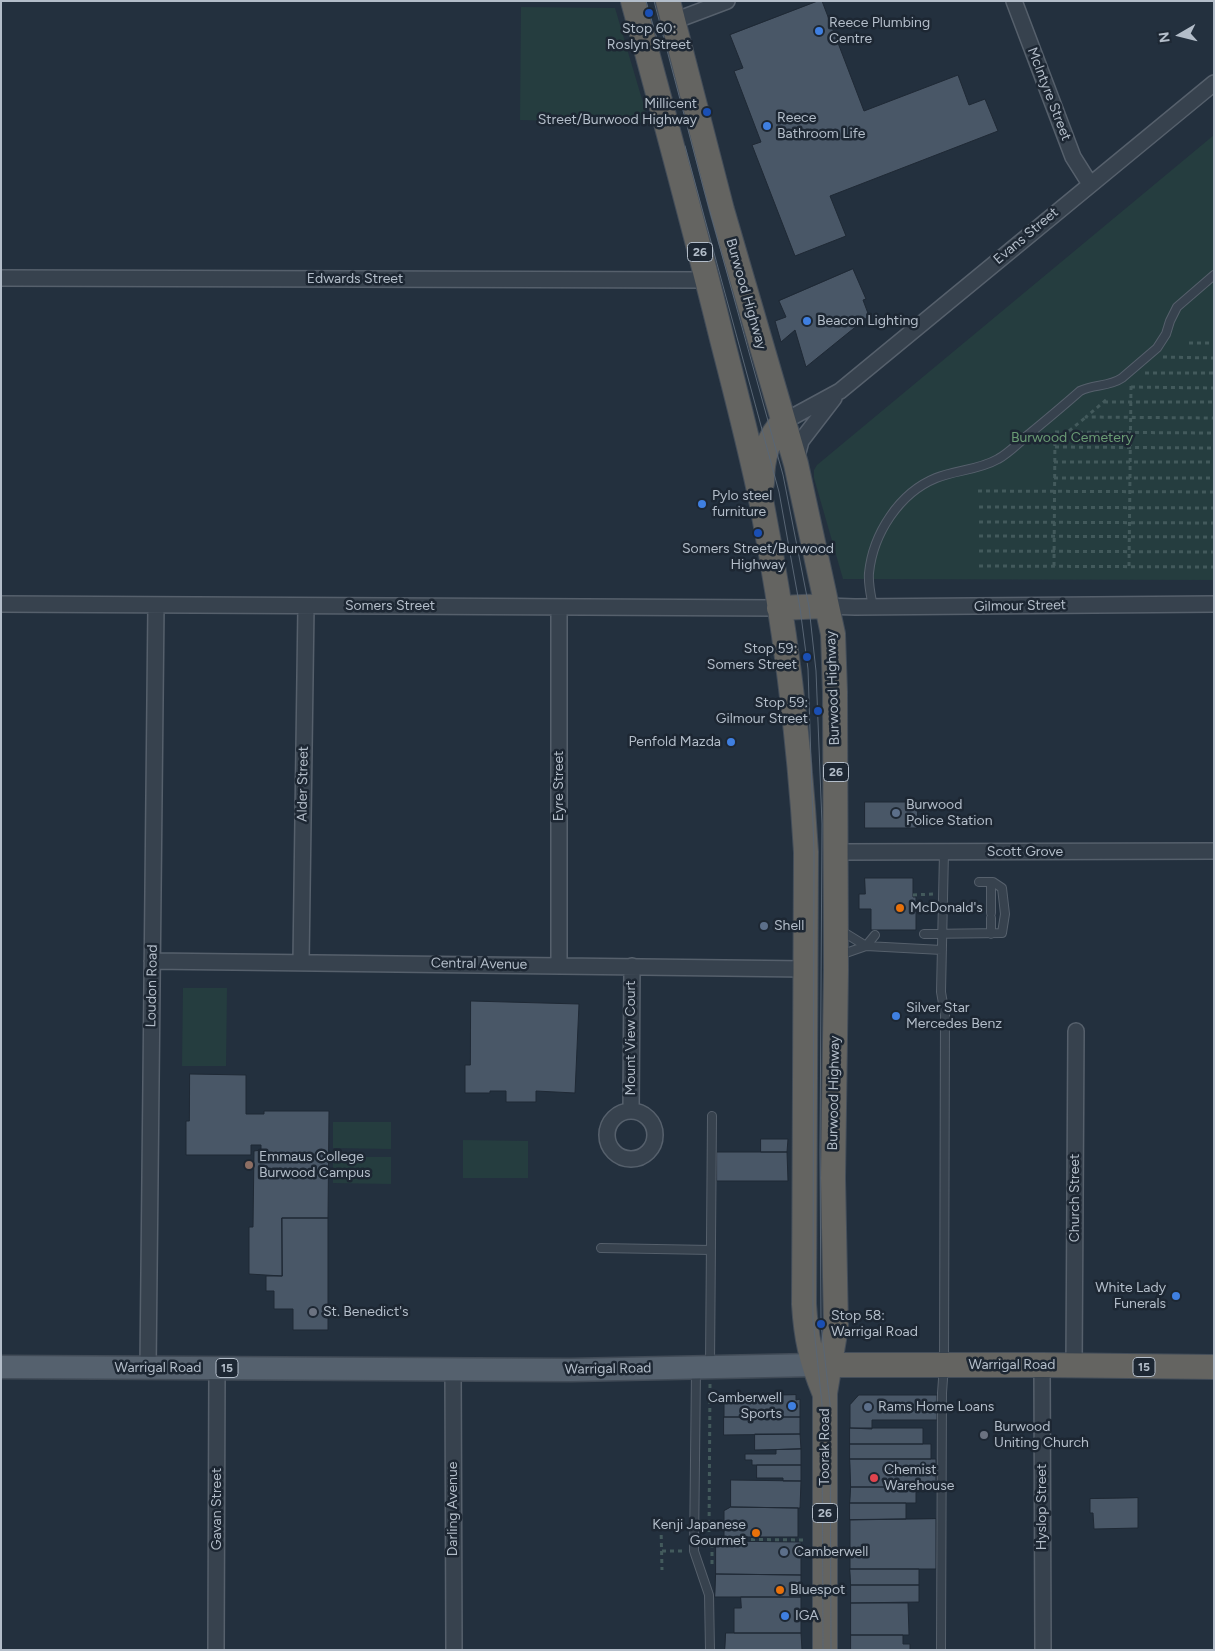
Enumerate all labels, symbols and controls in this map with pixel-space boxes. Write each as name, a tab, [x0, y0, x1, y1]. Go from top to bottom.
marker: Stop 60: Roslyn Street	[643, 7, 655, 19]
north arrow	[1155, 10, 1205, 60]
place label: Reece Plumbing Centre	[829, 15, 930, 48]
place label: Stop 60: Roslyn Street	[607, 21, 691, 54]
marker: Reece Plumbing Centre	[813, 25, 825, 37]
text: N	[1155, 31, 1174, 44]
street label: McIntyre Street	[1023, 45, 1075, 143]
place label: Millicent Street/Burwood Highway	[538, 96, 697, 128]
marker: Millicent Street/Burwood Highway	[701, 106, 713, 118]
place label: Reece Bathroom Life	[777, 110, 865, 142]
marker: Reece Bathroom Life	[761, 120, 773, 132]
street label: Evans Street	[990, 204, 1062, 268]
street label: Burwood Highway	[722, 237, 770, 351]
road number: 26	[688, 242, 712, 262]
street label: Edwards Street	[307, 271, 403, 287]
place label: Beacon Lighting	[817, 313, 918, 329]
marker: Beacon Lighting	[801, 315, 813, 327]
park label: Burwood Cemetery	[1011, 430, 1133, 446]
place label: Pylo steel furniture	[712, 488, 772, 520]
marker: Pylo steel furniture	[696, 498, 708, 510]
marker: Somers Street/Burwood Highway	[752, 527, 764, 539]
place label: Somers Street/Burwood Highway	[682, 541, 834, 574]
street label: Gilmour Street	[974, 597, 1066, 615]
street label: Somers Street	[345, 598, 435, 614]
street label: Burwood Highway	[823, 630, 843, 746]
place label: Stop 59: Somers Street	[707, 641, 797, 674]
marker: Stop 59: Somers Street	[801, 651, 813, 663]
place label: Stop 59: Gilmour Street	[716, 695, 808, 728]
marker: Stop 59: Gilmour Street	[812, 705, 824, 717]
place label: Penfold Mazda	[628, 734, 721, 750]
marker: Penfold Mazda	[725, 736, 737, 748]
street label: Alder Street	[294, 746, 312, 822]
street label: Eyre Street	[551, 751, 567, 821]
road number: 26	[824, 762, 848, 782]
place label: Burwood Police Station	[906, 797, 993, 830]
marker: Burwood Police Station	[890, 807, 902, 819]
street label: Scott Grove	[987, 844, 1063, 860]
place label: McDonald's	[910, 900, 983, 916]
marker: McDonald's	[894, 902, 906, 914]
place label: Shell	[774, 918, 804, 934]
marker: Shell	[758, 920, 770, 932]
street label: Loudon Road	[143, 944, 161, 1028]
street label: Central Avenue	[431, 955, 527, 973]
street label: Mount View Court	[623, 980, 639, 1096]
place label: Silver Star Mercedes Benz	[906, 1000, 1002, 1032]
marker: Silver Star Mercedes Benz	[890, 1010, 902, 1022]
street label: Burwood Highway	[825, 1036, 843, 1150]
place label: Emmaus College Burwood Campus	[259, 1149, 371, 1182]
street label: Church Street	[1067, 1154, 1083, 1242]
marker: Emmaus College Burwood Campus	[243, 1159, 255, 1171]
place label: White Lady Funerals	[1095, 1280, 1166, 1312]
marker: White Lady Funerals	[1170, 1290, 1182, 1302]
place label: St. Benedict's	[323, 1304, 409, 1320]
marker: St. Benedict's	[307, 1306, 319, 1318]
place label: Stop 58: Warrigal Road	[831, 1308, 918, 1340]
marker: Stop 58: Warrigal Road	[815, 1318, 827, 1330]
street label: Warrigal Road	[969, 1357, 1055, 1373]
road number: 15	[1133, 1358, 1155, 1376]
road number: 15	[216, 1359, 238, 1378]
street label: Warrigal Road	[115, 1360, 201, 1376]
street label: Warrigal Road	[564, 1360, 652, 1378]
place label: Camberwell Sports	[708, 1390, 782, 1422]
place label: Rams Home Loans	[878, 1399, 994, 1415]
marker: Camberwell Sports	[786, 1400, 798, 1412]
marker: Rams Home Loans	[862, 1401, 874, 1413]
street label: Toorak Road	[817, 1408, 833, 1486]
place label: Burwood Uniting Church	[994, 1419, 1089, 1451]
marker: Burwood Uniting Church	[978, 1429, 990, 1441]
street label: Darling Avenue	[445, 1462, 461, 1556]
place label: Chemist Warehouse	[884, 1462, 954, 1494]
street label: Hyslop Street	[1034, 1464, 1050, 1550]
street label: Gavan Street	[209, 1468, 225, 1550]
marker: Chemist Warehouse	[868, 1472, 880, 1484]
road number: 26	[812, 1504, 838, 1522]
place label: Kenji Japanese Gourmet	[652, 1517, 746, 1550]
marker: Kenji Japanese Gourmet	[750, 1527, 762, 1539]
place label: Camberwell	[794, 1544, 868, 1560]
marker: Camberwell	[778, 1546, 790, 1558]
place label: Bluespot	[790, 1582, 845, 1598]
marker: Bluespot	[774, 1584, 786, 1596]
place label: IGA	[795, 1608, 819, 1624]
marker: IGA	[779, 1610, 791, 1622]

